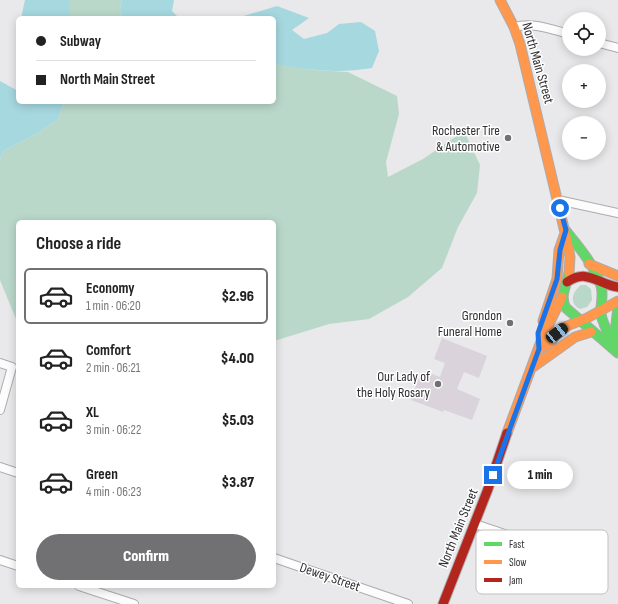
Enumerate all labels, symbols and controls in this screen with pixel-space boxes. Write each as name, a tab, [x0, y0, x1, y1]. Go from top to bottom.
map controls	[562, 12, 606, 160]
button: locate	[562, 12, 606, 56]
street label: North Main Street	[518, 20, 558, 106]
text: Subway	[60, 32, 101, 51]
button: +	[562, 64, 606, 108]
text: North Main Street	[60, 70, 155, 89]
button: −	[562, 116, 606, 160]
place label: Rochester Tire & Automotive	[432, 122, 500, 155]
marker: Rochester Tire & Automotive	[503, 133, 513, 143]
route start	[551, 199, 569, 217]
text: Choose a ride	[36, 233, 121, 254]
icon: car	[38, 278, 74, 314]
text: Economy	[86, 279, 135, 298]
text: $2.96	[221, 287, 254, 306]
text: 1 min · 06:20	[86, 298, 141, 314]
place label: Grondon Funeral Home	[438, 307, 502, 340]
marker: Grondon Funeral Home	[505, 318, 515, 328]
car	[544, 321, 570, 345]
icon: car	[38, 340, 74, 376]
text: Comfort	[86, 341, 131, 360]
text: $4.00	[221, 349, 254, 368]
text: 2 min · 06:21	[86, 360, 140, 376]
place label: Our Lady of the Holy Rosary	[357, 368, 431, 401]
marker: Our Lady of the Holy Rosary	[433, 379, 443, 389]
icon: car	[38, 402, 74, 438]
text: XL	[86, 403, 99, 422]
text: $5.03	[222, 411, 254, 430]
text: 3 min · 06:22	[86, 422, 141, 438]
callout: 1 min	[507, 461, 573, 489]
icon: car	[38, 464, 74, 500]
text: Green	[86, 465, 118, 484]
route end	[484, 466, 502, 484]
text: 1 min	[528, 467, 552, 483]
text: $3.87	[222, 473, 254, 492]
text: 4 min · 06:23	[86, 484, 141, 500]
street label: North Main Street	[434, 486, 482, 570]
legend	[476, 530, 608, 594]
button: Confirm	[36, 534, 256, 580]
text: Fast	[509, 538, 525, 551]
text: Slow	[509, 556, 526, 569]
street label: Dewey Street	[297, 559, 363, 595]
text: Jam	[508, 574, 523, 587]

